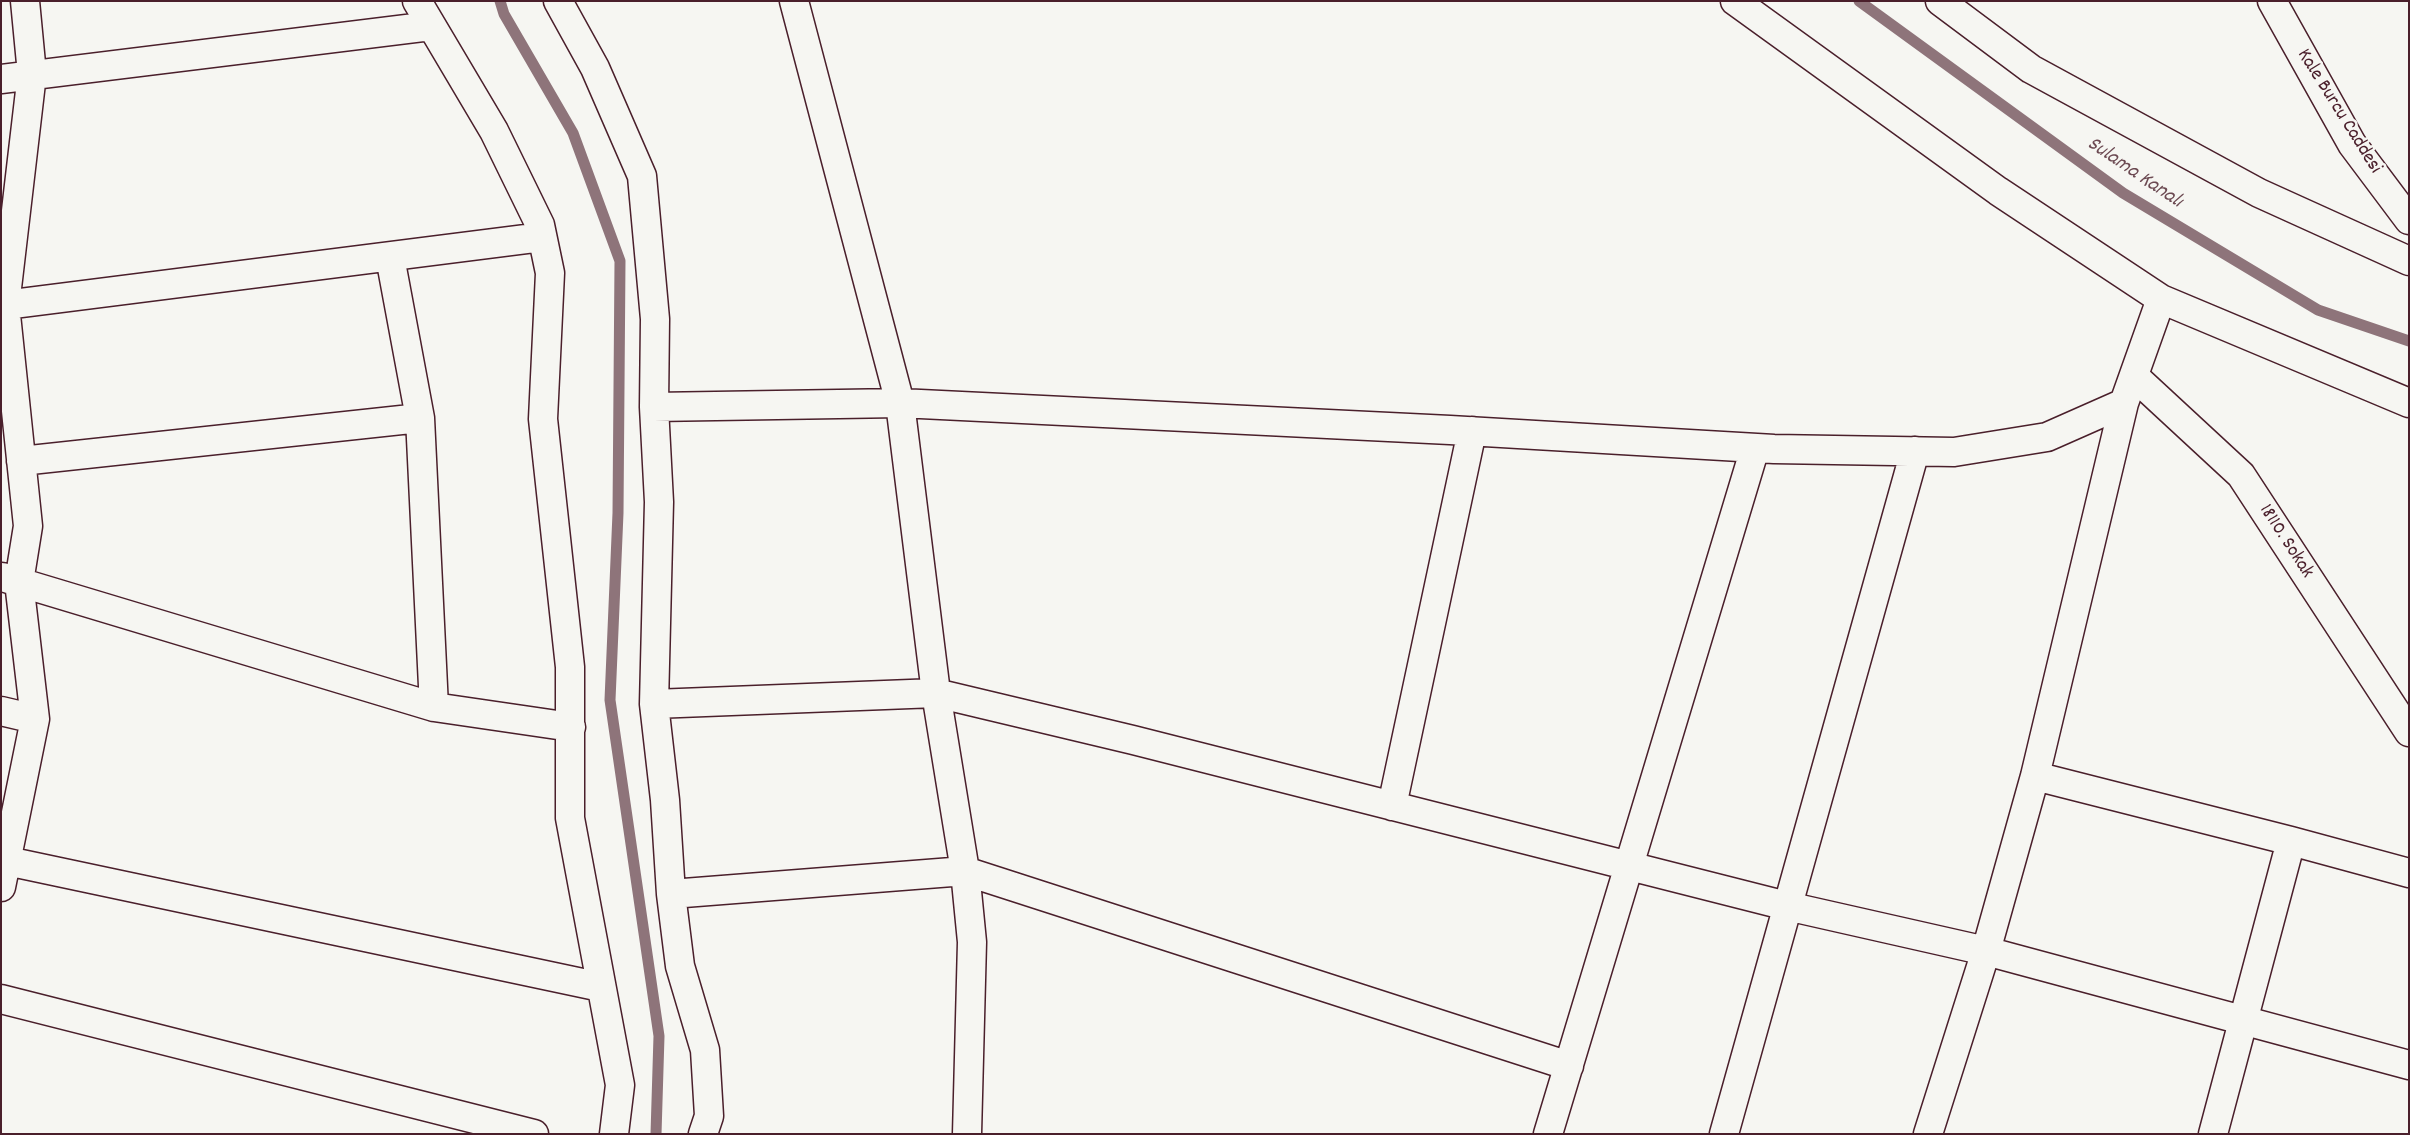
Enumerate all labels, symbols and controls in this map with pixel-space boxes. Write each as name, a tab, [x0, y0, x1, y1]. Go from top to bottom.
street label: Kale Burcu Caddesi	[2290, 45, 2386, 179]
water label: Sulama Kanalı	[2081, 133, 2187, 215]
street label: 18110. Sokak	[2252, 500, 2318, 584]

